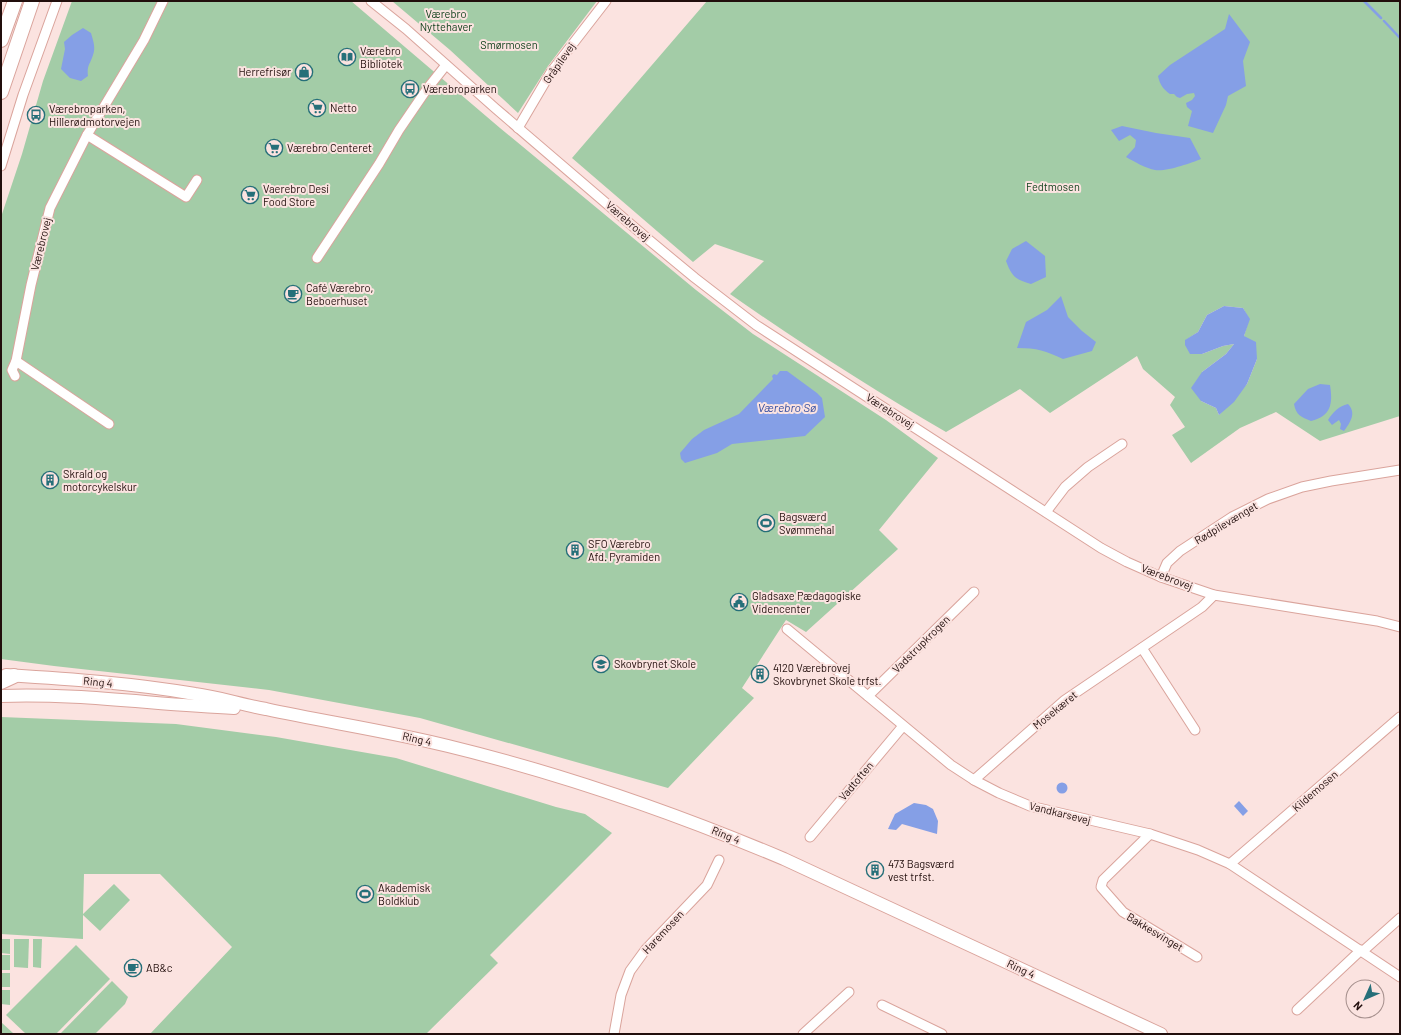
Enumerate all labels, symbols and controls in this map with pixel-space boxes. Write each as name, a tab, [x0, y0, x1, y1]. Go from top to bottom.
park label: Værebro Nyttehaver	[420, 7, 472, 33]
park label: Smørmosen	[480, 38, 538, 51]
street label: Gråpilevej	[540, 40, 577, 86]
place label: Værebro Bibliotek	[360, 44, 403, 70]
library icon: Værebro Bibliotek	[337, 47, 357, 67]
shop icon: Herrefrisør	[294, 62, 314, 82]
place label: Herrefrisør	[238, 65, 291, 78]
bus stop icon: Værebroparken	[400, 79, 420, 99]
place label: Værebroparken	[423, 82, 497, 95]
supermarket icon: Netto	[307, 98, 327, 118]
place label: Netto	[330, 101, 357, 114]
place label: Værebroparken, Hillerødmotorvejen	[49, 102, 140, 128]
bus stop icon: Værebroparken, Hillerødmotorvejen	[26, 105, 46, 125]
supermarket icon: Værebro Centeret	[264, 138, 284, 158]
place label: Værebro Centeret	[287, 141, 372, 154]
park label: Fedtmosen	[1026, 180, 1080, 193]
place label: Vaerebro Desi Food Store	[263, 182, 329, 208]
supermarket icon: Vaerebro Desi Food Store	[240, 185, 260, 205]
street label: Værebrovej	[604, 198, 653, 243]
street label: Værebrovej	[28, 216, 53, 272]
place label: Café Værebro, Beboerhuset	[306, 281, 373, 307]
cafe icon: Café Værebro, Beboerhuset	[283, 284, 303, 304]
street label: Værebrovej	[864, 390, 917, 431]
water label: Værebro Sø	[758, 400, 816, 414]
place label: Skrald og motorcykelskur	[63, 467, 137, 493]
building icon: Skrald og motorcykelskur	[40, 470, 60, 490]
street label: Rødpilevænget	[1192, 499, 1260, 547]
place label: Bagsværd Svømmehal	[779, 510, 834, 536]
sports icon: Bagsværd Svømmehal	[756, 513, 776, 533]
place label: SFO Værebro Afd. Pyramiden	[588, 537, 660, 563]
building icon: SFO Værebro Afd. Pyramiden	[565, 540, 585, 560]
street label: Værebrovej	[1140, 561, 1195, 592]
place label: Gladsaxe Pædagogiske Videncenter	[752, 589, 861, 615]
public building icon: Gladsaxe Pædagogiske Videncenter	[729, 592, 749, 612]
street label: Vadstrupkrogen	[889, 612, 952, 675]
school or university icon: Skovbrynet Skole	[591, 654, 611, 674]
place label: Skovbrynet Skole	[614, 657, 696, 670]
place label: 4120 Værebrovej Skovbrynet Skole trfst.	[773, 661, 882, 687]
building icon: 4120 Værebrovej Skovbrynet Skole trfst.	[750, 664, 770, 684]
street label: Ring 4	[83, 673, 113, 690]
street label: Mosekæret	[1030, 688, 1079, 731]
street label: Ring 4	[401, 729, 433, 748]
street label: Vadtoften	[836, 758, 876, 803]
street label: Kildemosen	[1289, 767, 1340, 814]
street label: Vandkarsevej	[1028, 799, 1092, 826]
street label: Ring 4	[710, 823, 742, 846]
place label: 473 Bagsværd vest trfst.	[888, 857, 954, 883]
building icon: 473 Bagsværd vest trfst.	[865, 860, 885, 880]
place label: Akademisk Boldklub	[378, 881, 431, 907]
sports icon: Akademisk Boldklub	[355, 884, 375, 904]
street label: Haremosen	[639, 907, 686, 956]
street label: Bakkesvinget	[1125, 910, 1186, 954]
street label: Ring 4	[1005, 956, 1037, 981]
cafe icon: AB&c	[123, 958, 143, 978]
place label: AB&c	[146, 961, 173, 974]
north arrow	[1345, 979, 1385, 1019]
text: N	[1350, 999, 1365, 1014]

